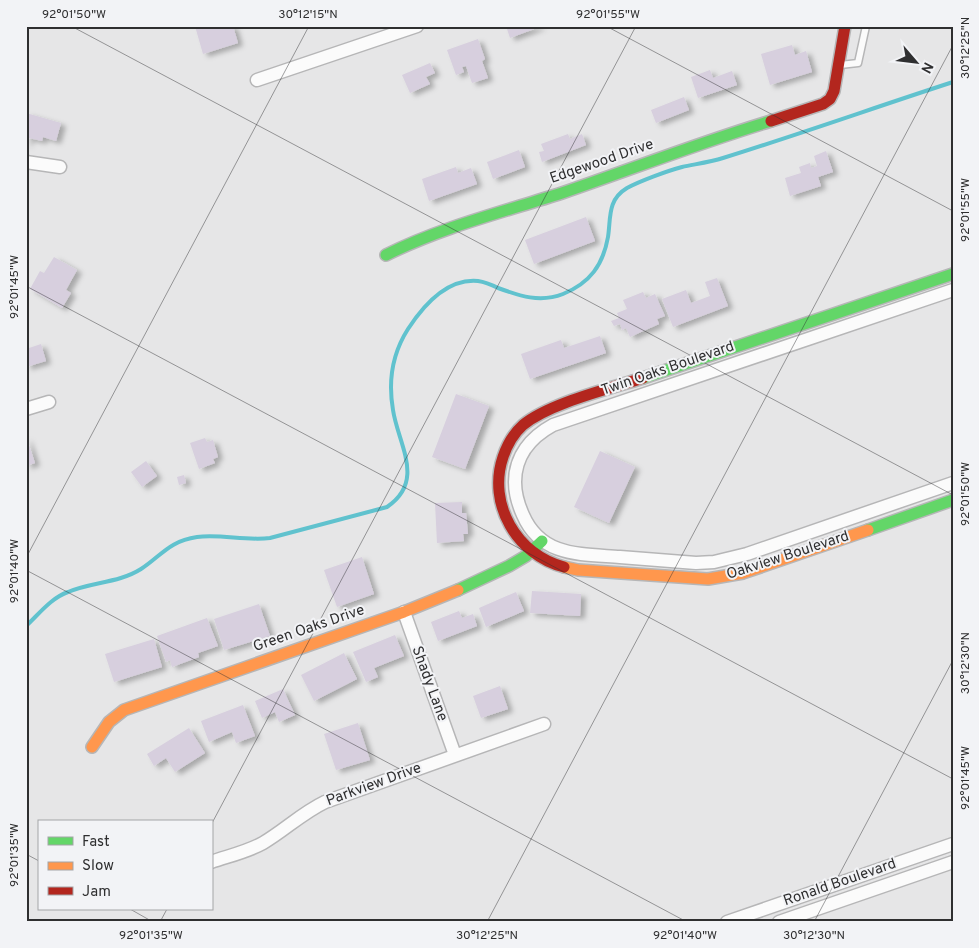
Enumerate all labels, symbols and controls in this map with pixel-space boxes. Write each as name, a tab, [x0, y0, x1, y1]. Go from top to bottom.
text: 92°01'50"W	[42, 7, 106, 23]
text: 30°12'15"N	[278, 7, 338, 23]
text: 92°01'55"W	[576, 7, 640, 23]
text: 30°12'25"N	[958, 17, 974, 79]
north arrow	[892, 38, 942, 88]
text: N	[916, 59, 936, 76]
street label: Edgewood Drive	[548, 135, 656, 189]
text: 92°01'55"W	[958, 178, 974, 242]
text: 92°01'45"W	[7, 255, 23, 319]
street label: Twin Oaks Boulevard	[599, 337, 737, 401]
text: 92°01'50"W	[958, 462, 974, 526]
street label: Oakview Boulevard	[724, 527, 852, 585]
text: 92°01'40"W	[7, 539, 23, 603]
street label: Green Oaks Drive	[251, 601, 367, 657]
text: 30°12'30"N	[958, 632, 974, 694]
street label: Shady Lane	[407, 644, 451, 724]
text: 92°01'45"W	[958, 746, 974, 810]
street label: Parkview Drive	[324, 759, 424, 811]
legend	[38, 820, 212, 910]
text: 92°01'35"W	[7, 823, 23, 887]
text: Fast	[82, 833, 110, 852]
street label: Ronald Boulevard	[781, 855, 899, 911]
text: Slow	[82, 857, 114, 876]
text: Jam	[82, 883, 111, 902]
text: 92°01'35"W	[119, 928, 183, 944]
text: 30°12'25"N	[456, 928, 518, 944]
text: 92°01'40"W	[653, 928, 717, 944]
text: 30°12'30"N	[783, 928, 845, 944]

